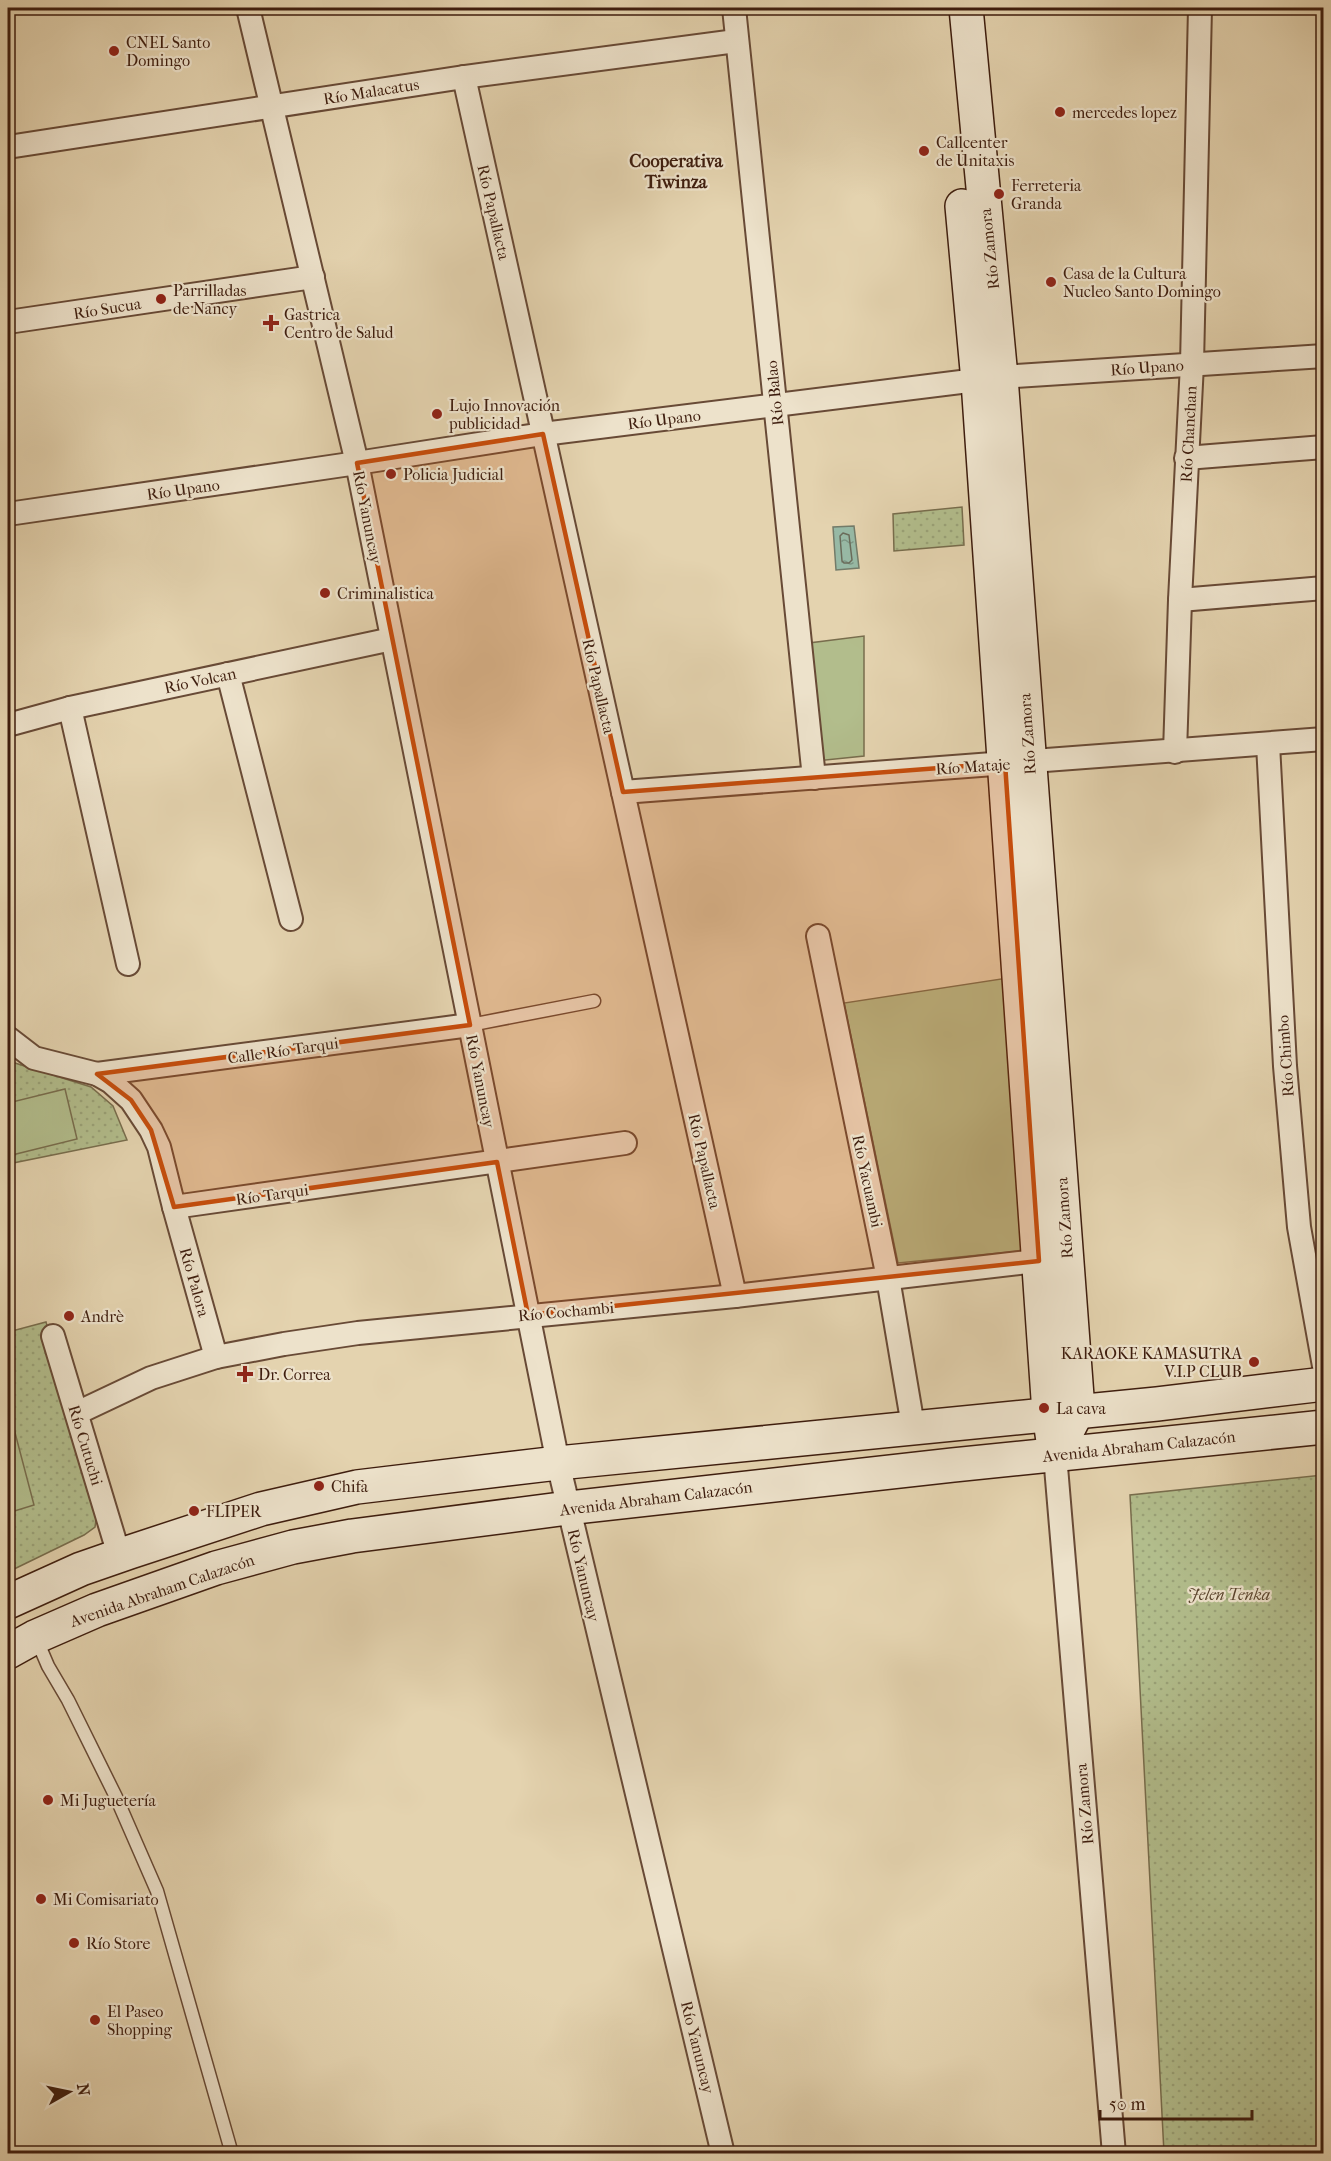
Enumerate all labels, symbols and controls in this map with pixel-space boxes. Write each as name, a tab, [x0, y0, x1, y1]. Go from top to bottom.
place label: CNEL Santo Domingo	[126, 33, 210, 70]
marker: CNEL Santo Domingo	[107, 44, 121, 58]
street label: Río Malacatus	[322, 75, 420, 108]
place label: mercedes lopez	[1072, 103, 1177, 122]
marker: mercedes lopez	[1053, 105, 1067, 119]
place label: Callcenter de Unitaxis	[936, 133, 1015, 170]
marker: Callcenter de Unitaxis	[917, 144, 931, 158]
district label: Cooperativa Tiwinza	[629, 151, 723, 193]
street label: Río Papallacta	[473, 163, 514, 262]
place label: Ferreteria Granda	[1011, 176, 1082, 213]
marker: Ferreteria Granda	[992, 187, 1006, 201]
street label: Río Zamora	[976, 207, 1003, 290]
place label: Casa de la Cultura Nucleo Santo Domingo	[1063, 264, 1221, 301]
marker: Casa de la Cultura Nucleo Santo Domingo	[1044, 275, 1058, 289]
place label: Parrilladas de Nancy	[173, 281, 247, 318]
marker: Parrilladas de Nancy	[154, 292, 168, 306]
street label: Río Sucua	[72, 294, 143, 323]
place label: Gastrica Centro de Salud	[284, 305, 394, 342]
marker: Gastrica Centro de Salud	[262, 314, 280, 332]
street label: Río Upano	[1110, 355, 1184, 380]
street label: Río Balao	[762, 359, 787, 427]
street label: Río Chanchan	[1176, 385, 1201, 483]
place label: Lujo Innovación publicidad	[448, 396, 561, 433]
street label: Río Upano	[626, 406, 702, 433]
marker: Lujo Innovación publicidad	[430, 407, 444, 421]
place label: Policia Judicial	[403, 465, 504, 484]
marker: Policia Judicial	[384, 467, 398, 481]
street label: Río Yanuncay	[349, 469, 386, 566]
street label: Río Upano	[145, 475, 221, 504]
place label: Criminalistica	[337, 584, 434, 603]
marker: Criminalistica	[318, 586, 332, 600]
street label: Río Papallacta	[578, 637, 619, 736]
street label: Río Volcan	[162, 663, 239, 697]
street label: Río Zamora	[1015, 692, 1040, 775]
street label: Río Mataje	[935, 754, 1011, 779]
street label: Río Chimbo	[1273, 1014, 1298, 1098]
street label: Calle Río Tarqui	[226, 1033, 340, 1068]
street label: Río Yanuncay	[462, 1033, 499, 1130]
street label: Río Papallacta	[684, 1112, 725, 1211]
street label: Río Yacuambi	[848, 1133, 887, 1230]
street label: Río Zamora	[1052, 1176, 1077, 1259]
street label: Río Tarqui	[234, 1180, 310, 1209]
street label: Río Palora	[176, 1245, 214, 1320]
street label: Río Cochambi	[517, 1298, 615, 1325]
place label: Andrè	[80, 1307, 124, 1326]
marker: Andrè	[62, 1309, 76, 1323]
place label: KARAOKE KAMASUTRA V.I.P CLUB	[1061, 1344, 1243, 1381]
marker: KARAOKE KAMASUTRA V.I.P CLUB	[1247, 1355, 1261, 1369]
marker: Dr. Correa	[236, 1365, 254, 1383]
place label: Dr. Correa	[258, 1365, 331, 1384]
place label: La cava	[1056, 1399, 1107, 1418]
marker: La cava	[1037, 1401, 1051, 1415]
street label: Río Cutuchi	[64, 1403, 107, 1488]
street label: Avenida Abraham Calazacón	[1041, 1427, 1237, 1466]
place label: Chifa	[331, 1477, 369, 1496]
street label: Avenida Abraham Calazacón	[558, 1477, 754, 1520]
marker: Chifa	[312, 1479, 326, 1493]
place label: FLIPER	[206, 1502, 263, 1521]
marker: FLIPER	[187, 1504, 201, 1518]
street label: Río Yanuncay	[564, 1527, 604, 1624]
street label: Avenida Abraham Calazacón	[66, 1550, 258, 1631]
park label: Jelen Tenka	[1188, 1585, 1270, 1604]
street label: Río Zamora	[1071, 1762, 1098, 1845]
place label: Mi Juguetería	[60, 1791, 156, 1810]
marker: Mi Juguetería	[41, 1793, 55, 1807]
place label: Mi Comisariato	[53, 1890, 159, 1909]
marker: Mi Comisariato	[34, 1892, 48, 1906]
place label: Río Store	[86, 1934, 150, 1953]
marker: Río Store	[67, 1936, 81, 1950]
street label: Río Yanuncay	[677, 1999, 718, 2096]
place label: El Paseo Shopping	[107, 2002, 173, 2039]
marker: El Paseo Shopping	[88, 2013, 102, 2027]
north arrow	[39, 2062, 99, 2122]
text: N	[73, 2082, 94, 2098]
scale bar	[1100, 2083, 1252, 2121]
text: 50 m	[1109, 2094, 1146, 2115]

